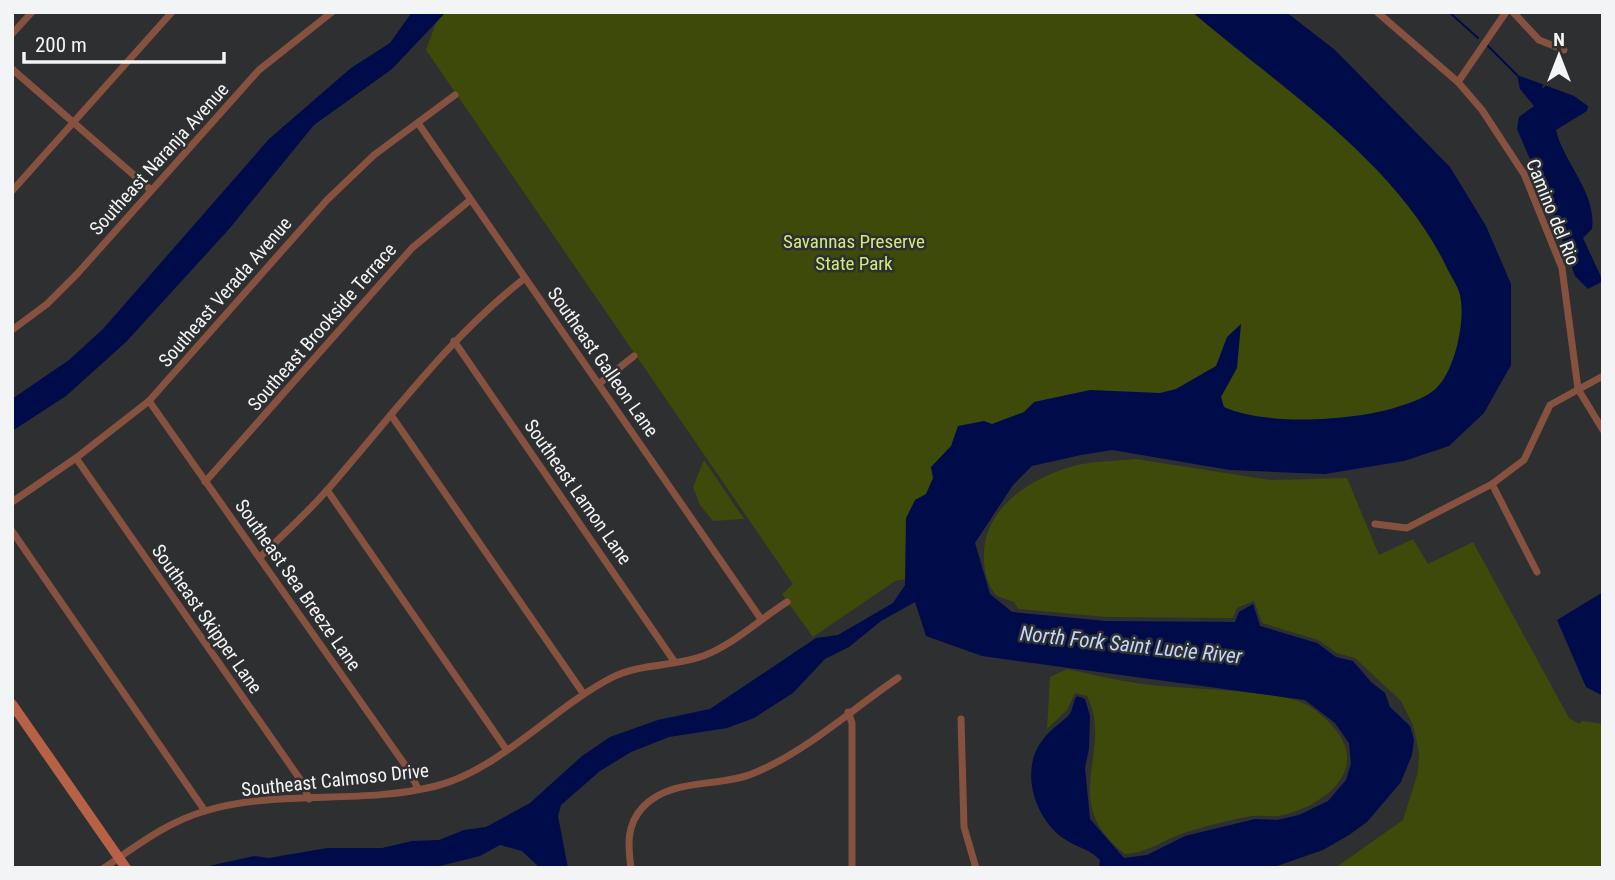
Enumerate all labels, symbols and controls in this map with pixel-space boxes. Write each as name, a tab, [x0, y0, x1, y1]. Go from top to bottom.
scale bar	[24, 21, 224, 65]
north arrow	[1524, 21, 1594, 91]
text: N	[1553, 28, 1565, 51]
text: 200 m	[35, 33, 87, 57]
street label: Southeast Naranja Avenue	[85, 78, 234, 240]
street label: Camino del Rio	[1521, 155, 1585, 269]
street label: Southeast Verada Avenue	[154, 212, 296, 372]
park label: Savannas Preserve State Park	[783, 230, 925, 275]
street label: Southeast Brookside Terrace	[243, 238, 401, 416]
street label: Southeast Galleon Lane	[543, 283, 663, 441]
street label: Southeast Lamon Lane	[519, 415, 637, 569]
street label: Southeast Sea Breeze Lane	[230, 495, 366, 675]
street label: Southeast Skipper Lane	[147, 540, 267, 698]
water label: North Fork Saint Lucie River	[1019, 621, 1244, 669]
street label: Southeast Calmoso Drive	[240, 759, 430, 801]

